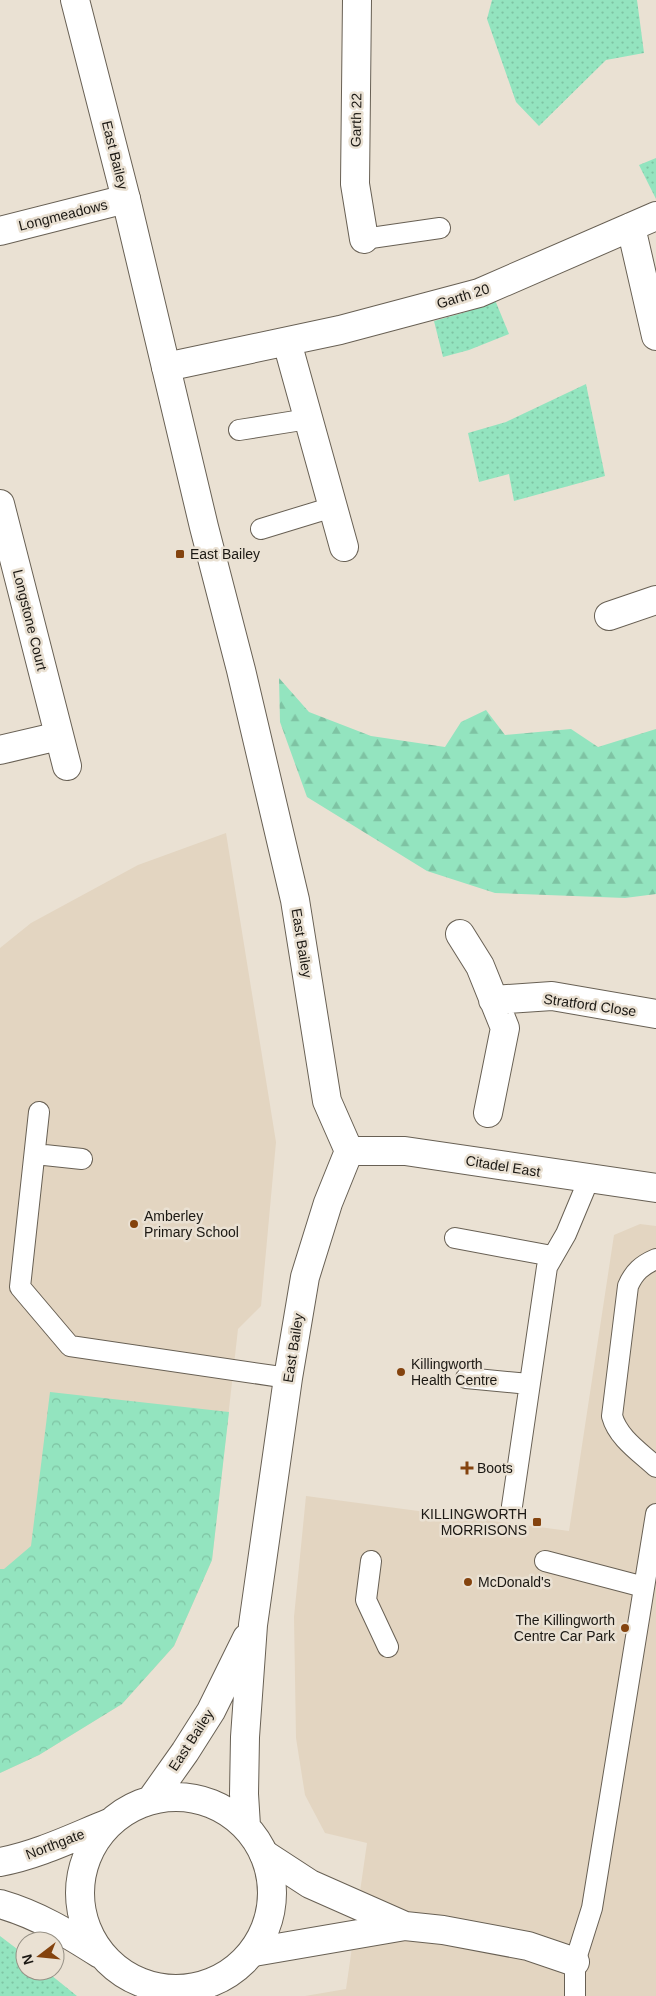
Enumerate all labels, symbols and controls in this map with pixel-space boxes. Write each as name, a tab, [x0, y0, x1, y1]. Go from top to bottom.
street label: Garth 22	[348, 92, 364, 147]
street label: East Bailey	[99, 119, 131, 191]
street label: Longmeadows	[17, 196, 109, 234]
street label: Garth 20	[435, 280, 492, 312]
place label: East Bailey	[190, 546, 260, 562]
marker: East Bailey	[174, 548, 186, 560]
street label: Longstone Court	[10, 568, 50, 672]
street label: East Bailey	[289, 907, 315, 979]
street label: Stratford Close	[543, 991, 638, 1019]
street label: Citadel East	[464, 1152, 542, 1180]
place label: Amberley Primary School	[144, 1208, 239, 1240]
marker: Amberley Primary School	[128, 1218, 140, 1230]
street label: East Bailey	[280, 1312, 306, 1384]
place label: Killingworth Health Centre	[411, 1356, 498, 1388]
marker: Killingworth Health Centre	[395, 1366, 407, 1378]
place label: Boots	[477, 1460, 513, 1476]
marker: Boots	[461, 1462, 473, 1474]
place label: KILLINGWORTH MORRISONS	[421, 1506, 527, 1538]
marker: KILLINGWORTH MORRISONS	[531, 1516, 543, 1528]
place label: McDonald's	[478, 1574, 551, 1590]
marker: McDonald's	[462, 1576, 474, 1588]
place label: The Killingworth Centre Car Park	[514, 1612, 616, 1644]
marker: The Killingworth Centre Car Park	[619, 1622, 631, 1634]
street label: East Bailey	[165, 1706, 217, 1774]
street label: Northgate	[23, 1825, 87, 1862]
north arrow	[15, 1931, 65, 1981]
text: N	[18, 1953, 37, 1967]

